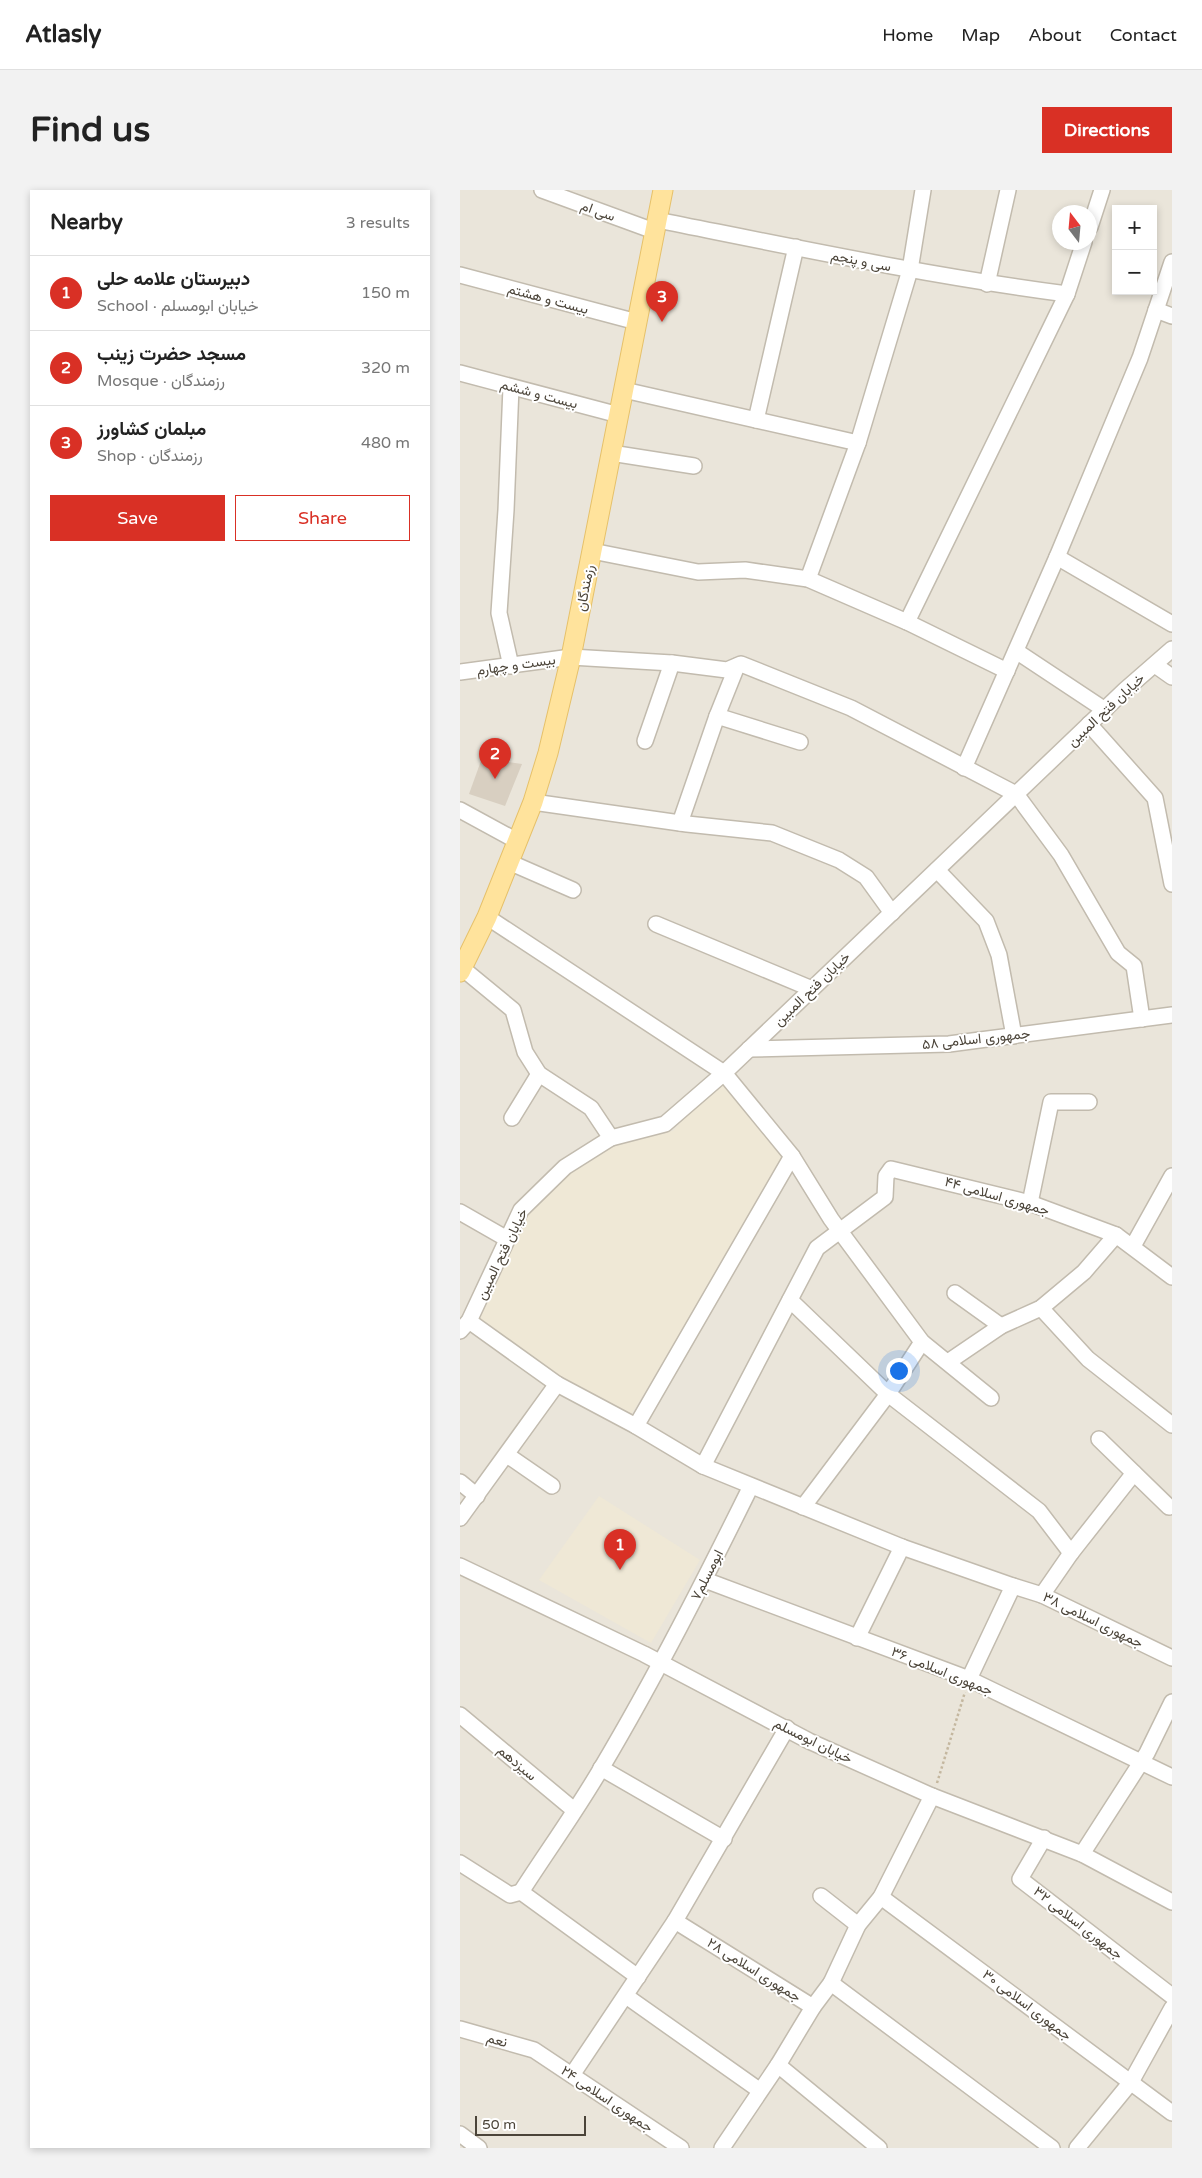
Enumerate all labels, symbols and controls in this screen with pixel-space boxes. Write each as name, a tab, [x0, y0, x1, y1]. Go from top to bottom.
text: Atlasly	[25, 20, 101, 49]
text: Home	[882, 24, 933, 46]
text: Map	[961, 24, 1000, 46]
text: About	[1028, 24, 1082, 46]
text: Contact	[1110, 24, 1177, 46]
button: Directions	[1042, 107, 1172, 153]
text: Find us	[30, 109, 150, 151]
street label: سی ام	[578, 197, 618, 225]
north arrow	[1052, 205, 1097, 250]
map controls	[1112, 205, 1157, 295]
button: +	[1112, 205, 1157, 250]
text: Nearby	[50, 210, 123, 235]
text: 3 results	[346, 213, 410, 233]
street label: سی و پنجم	[829, 247, 893, 276]
button: −	[1112, 250, 1157, 295]
text: دبیرستان علامه حلی	[97, 268, 250, 290]
street label: بیست و هشتم	[506, 280, 590, 318]
pin: 3	[646, 281, 678, 322]
text: 1	[61, 283, 71, 303]
text: 150 m	[361, 283, 410, 303]
text: School · خیابان ابومسلم	[97, 296, 258, 316]
text: مسجد حضرت زینب	[97, 343, 246, 365]
text: 2	[61, 358, 71, 378]
text: 320 m	[361, 358, 410, 378]
text: Mosque · رزمندگان	[97, 371, 225, 391]
street label: بیست و ششم	[499, 376, 579, 412]
text: مبلمان کشاورز	[97, 418, 206, 440]
text: 3	[61, 433, 71, 453]
text: 480 m	[361, 433, 410, 453]
text: Shop · رزمندگان	[97, 446, 203, 466]
button: Save	[50, 495, 225, 541]
button: Share	[235, 495, 410, 541]
street label: رزمندگان	[572, 563, 598, 613]
street label: بیست و چهارم	[475, 651, 557, 680]
street label: خیابان فتح المبین	[1064, 670, 1150, 752]
pin: 2	[479, 738, 511, 779]
street label: خیابان فتح المبین	[770, 948, 855, 1031]
street label: جمهوری اسلامی ۵۸	[921, 1025, 1031, 1053]
street label: جمهوری اسلامی ۴۴	[943, 1173, 1051, 1219]
street label: خیابان فتح المبین	[473, 1206, 533, 1303]
your location	[886, 1358, 912, 1384]
pin: 1	[604, 1529, 636, 1570]
street label: ابومسلم۷	[687, 1547, 727, 1603]
street label: جمهوری اسلامی ۳۸	[1040, 1588, 1146, 1652]
street label: جمهوری اسلامی ۳۶	[889, 1643, 995, 1699]
street label: خیابان ابومسلم	[771, 1715, 855, 1767]
street label: سیزدهم	[494, 1742, 540, 1784]
street label: جمهوری اسلامی ۳۲	[1030, 1883, 1126, 1963]
street label: جمهوری اسلامی ۲۸	[704, 1934, 804, 2006]
street label: جمهوری اسلامی ۳۰	[979, 1966, 1075, 2044]
street label: نعم	[485, 2029, 509, 2051]
street label: جمهوری اسلامی ۲۴	[558, 2062, 656, 2136]
scale bar	[475, 2113, 586, 2136]
text: 50 m	[482, 2116, 516, 2133]

